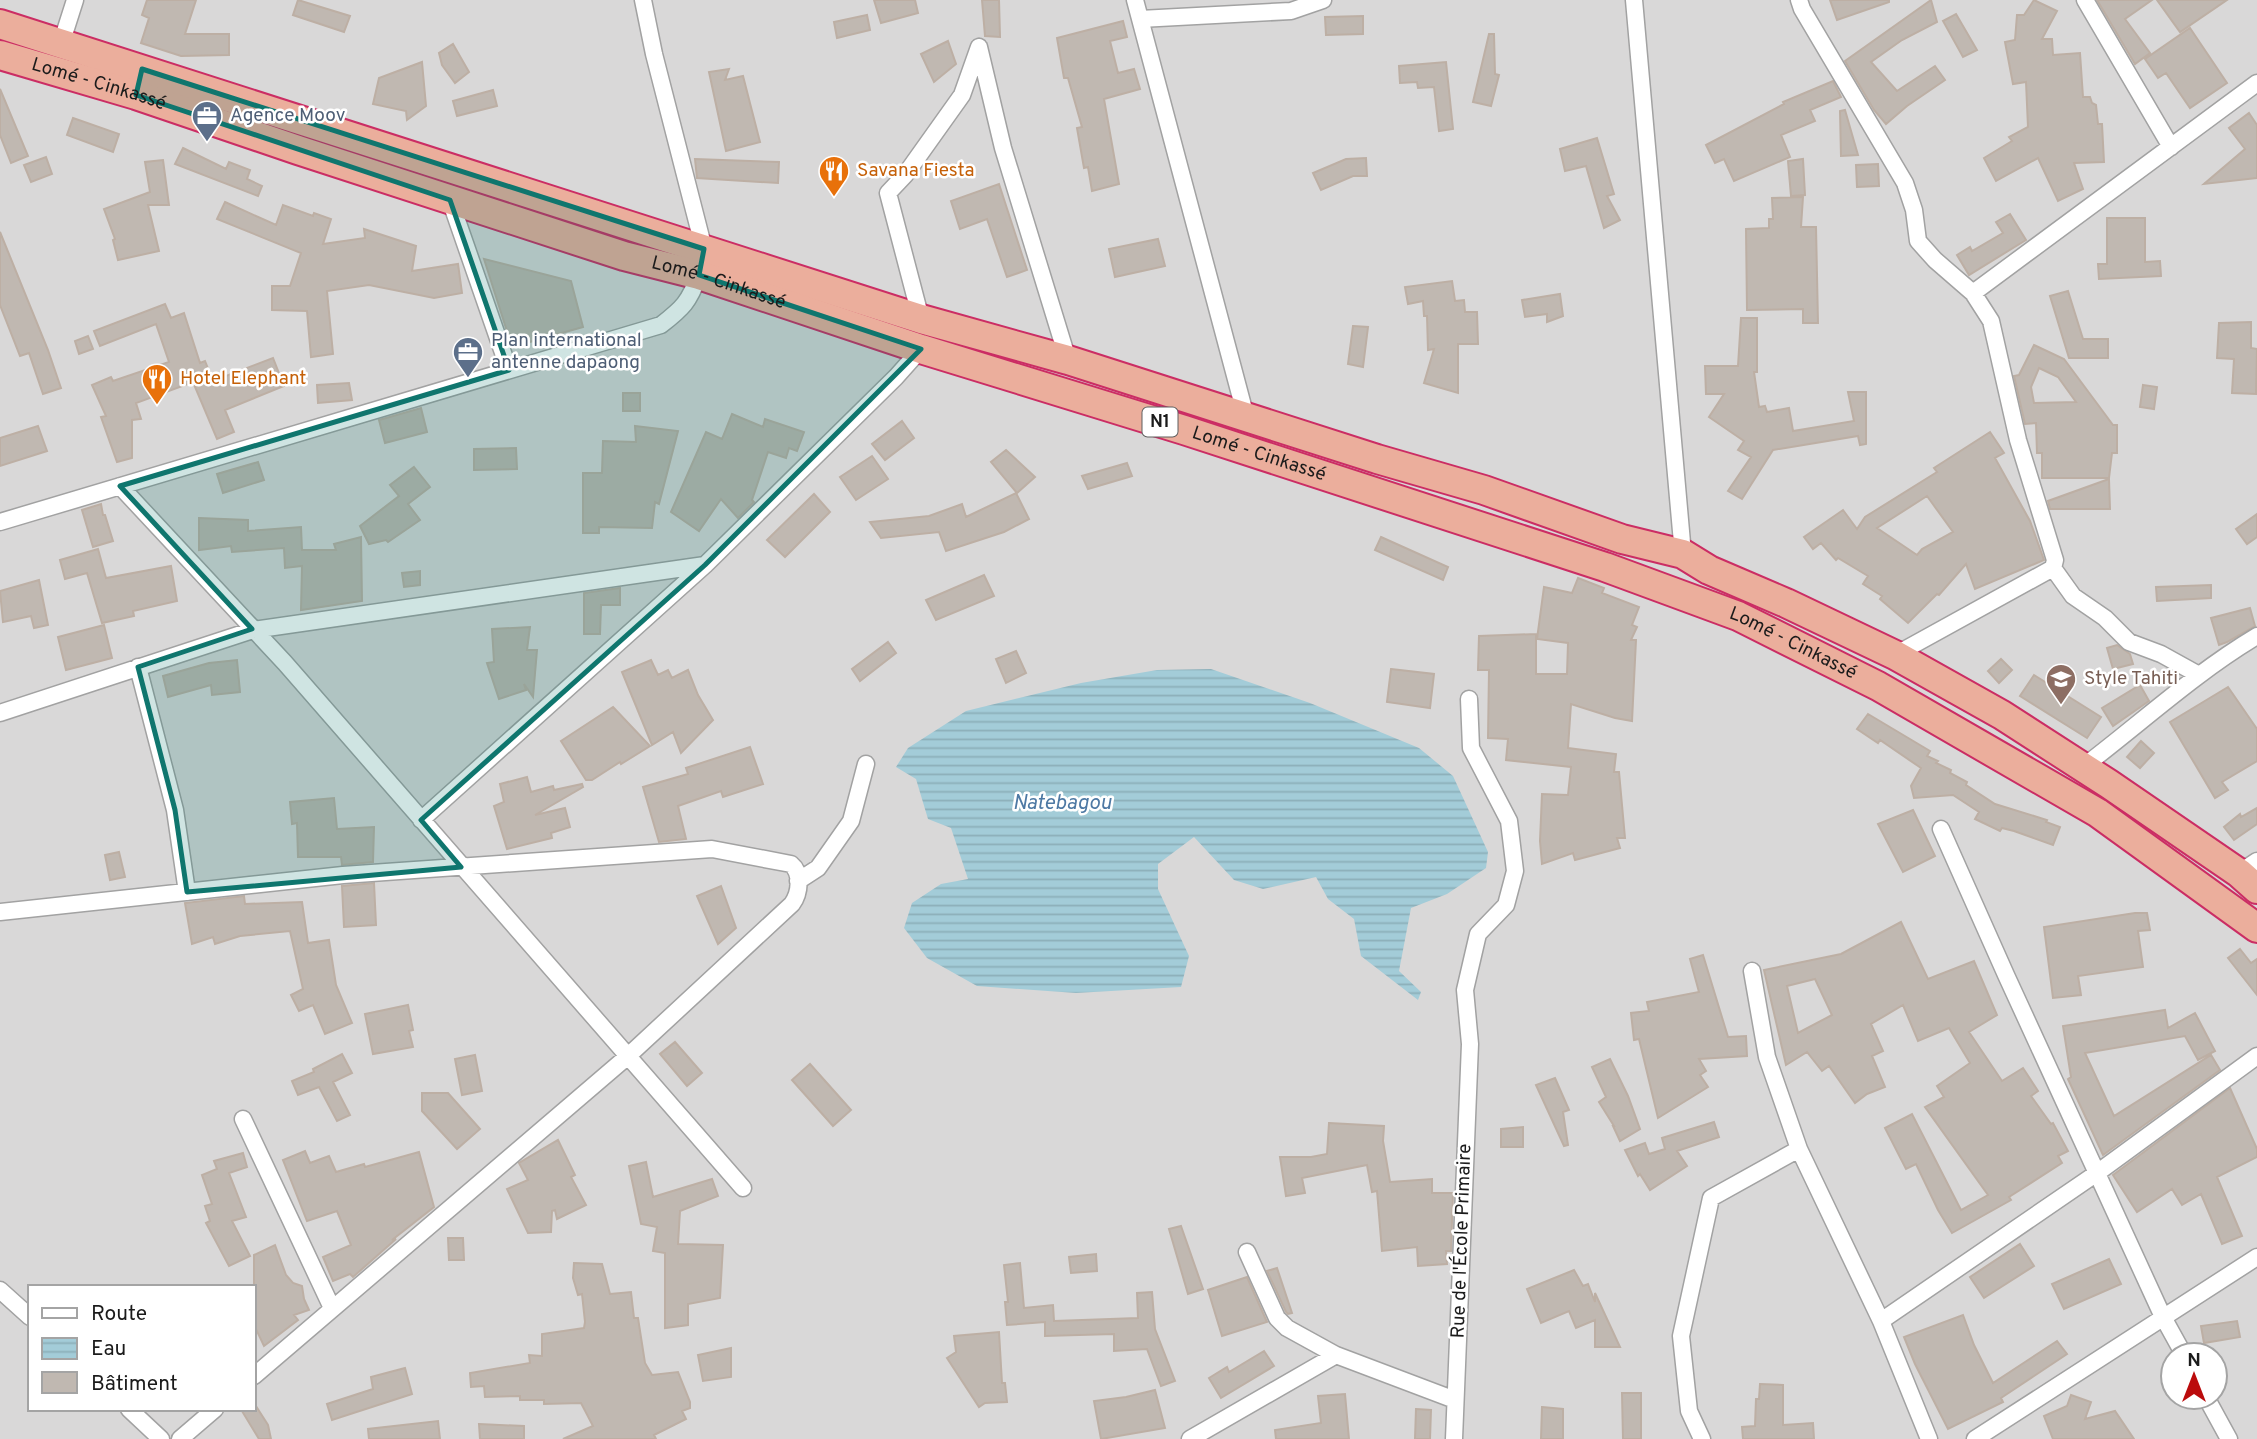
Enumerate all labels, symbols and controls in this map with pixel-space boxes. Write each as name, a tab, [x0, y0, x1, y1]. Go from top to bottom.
street label: Lomé - Cinkassé	[28, 53, 169, 116]
office icon: Agence Moov	[190, 99, 224, 143]
place label: Agence Moov	[230, 104, 346, 128]
restaurant icon: Savana Fiesta	[817, 154, 851, 198]
place label: Savana Fiesta	[857, 159, 974, 183]
street label: Lomé - Cinkassé	[649, 251, 789, 315]
place label: Plan international antenne dapaong	[491, 329, 642, 375]
office icon: Plan international antenne dapaong	[451, 335, 485, 379]
restaurant icon: Hotel Elephant	[140, 362, 174, 406]
place label: Hotel Elephant	[180, 367, 307, 391]
road number: N1	[1142, 408, 1178, 436]
street label: Lomé - Cinkassé	[1189, 421, 1329, 487]
street label: Lomé - Cinkassé	[1726, 602, 1861, 685]
school or university icon: Style Tahiti	[2044, 662, 2078, 706]
place label: Style Tahiti	[2084, 667, 2178, 691]
water label: Natebagou	[1013, 790, 1112, 817]
street label: Rue de l'École Primaire	[1446, 1143, 1477, 1339]
legend	[28, 1285, 256, 1411]
text: Route	[91, 1301, 147, 1328]
text: Eau	[91, 1336, 126, 1363]
north arrow	[2159, 1341, 2229, 1411]
text: N	[2187, 1349, 2201, 1373]
text: Bâtiment	[91, 1371, 178, 1398]

